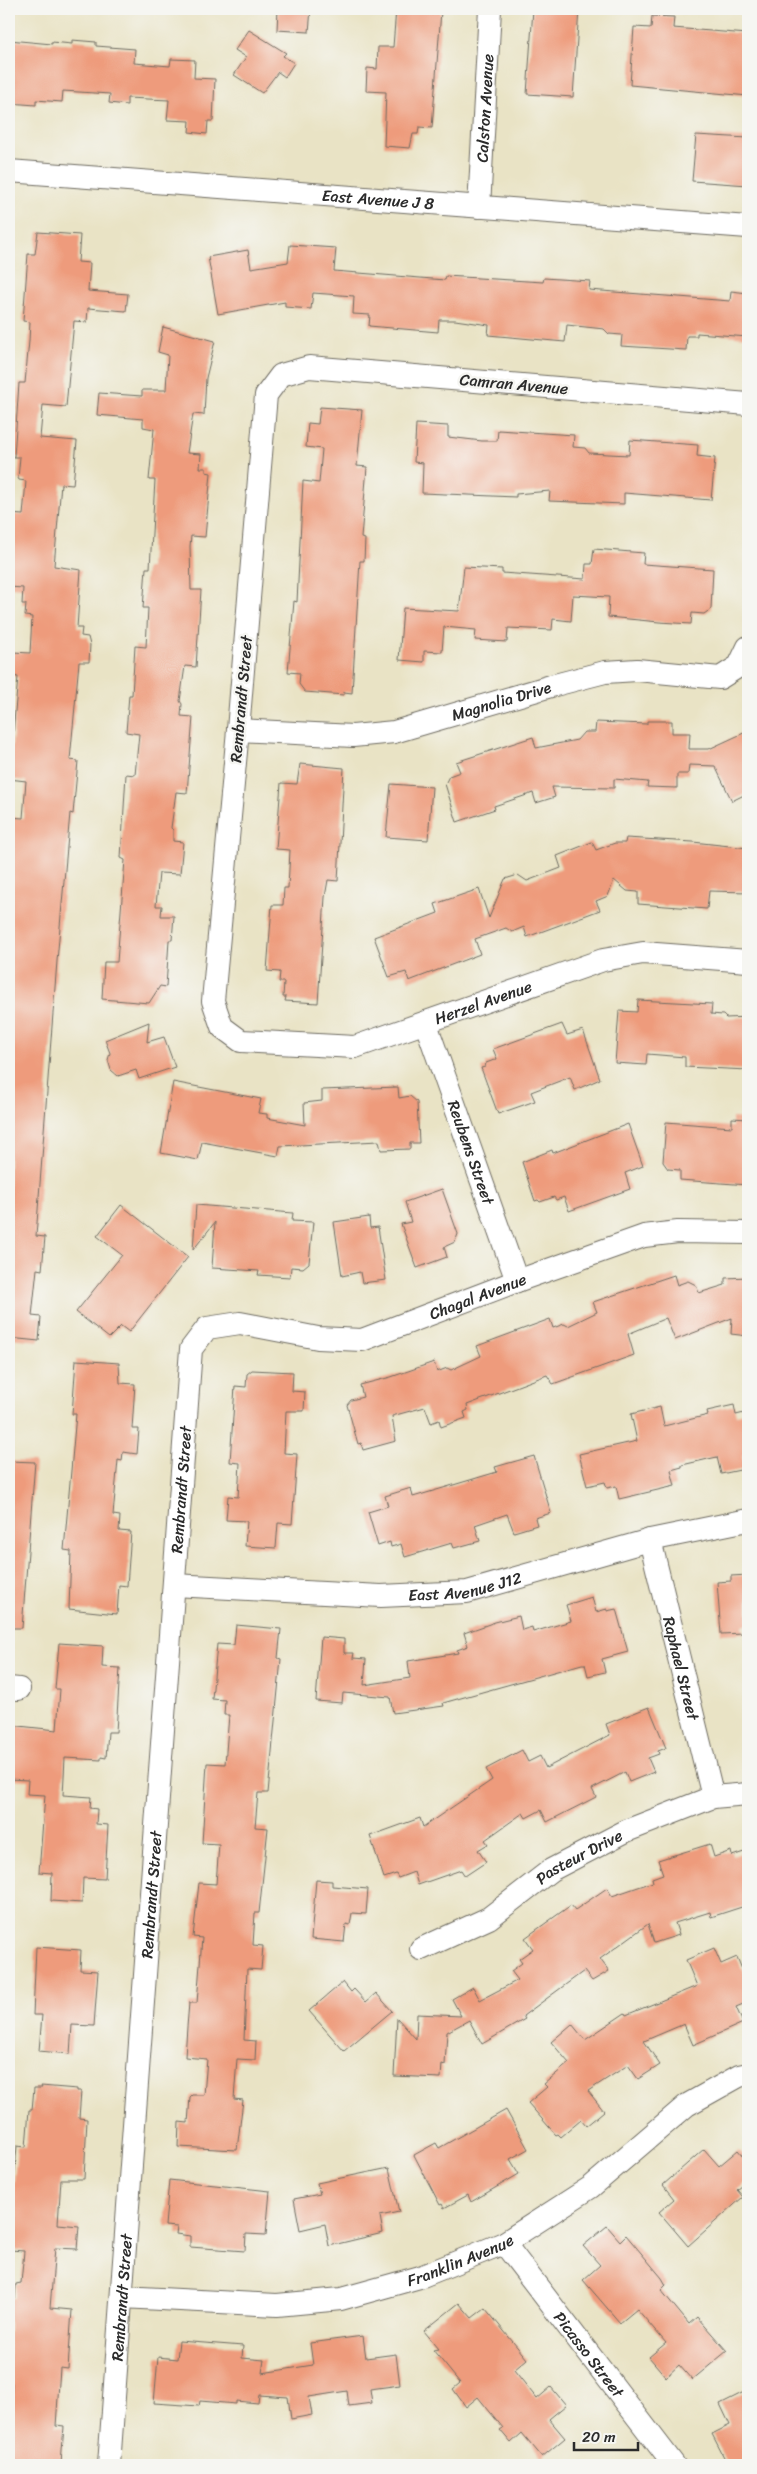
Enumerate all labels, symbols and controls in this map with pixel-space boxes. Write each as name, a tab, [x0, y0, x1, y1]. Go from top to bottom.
street label: Calston Avenue	[467, 53, 502, 163]
street label: East Avenue J 8	[321, 180, 435, 218]
street label: Camran Avenue	[459, 365, 569, 403]
street label: Rembrandt Street	[221, 634, 261, 764]
street label: Magnolia Drive	[448, 672, 555, 729]
street label: Herzel Avenue	[430, 972, 536, 1033]
street label: Reubens Street	[440, 1096, 503, 1209]
street label: Chagal Avenue	[425, 1264, 530, 1328]
street label: Rembrandt Street	[162, 1424, 200, 1554]
street label: East Avenue J12	[408, 1563, 525, 1609]
street label: Raphael Street	[655, 1613, 708, 1723]
street label: Pasteur Drive	[529, 1821, 628, 1892]
street label: Rembrandt Street	[132, 1829, 170, 1959]
street label: Franklin Avenue	[403, 2226, 520, 2295]
street label: Rembrandt Street	[102, 2232, 140, 2362]
street label: Picasso Street	[546, 2305, 632, 2404]
scale bar	[574, 2419, 638, 2451]
text: 20 m	[582, 2424, 616, 2450]

